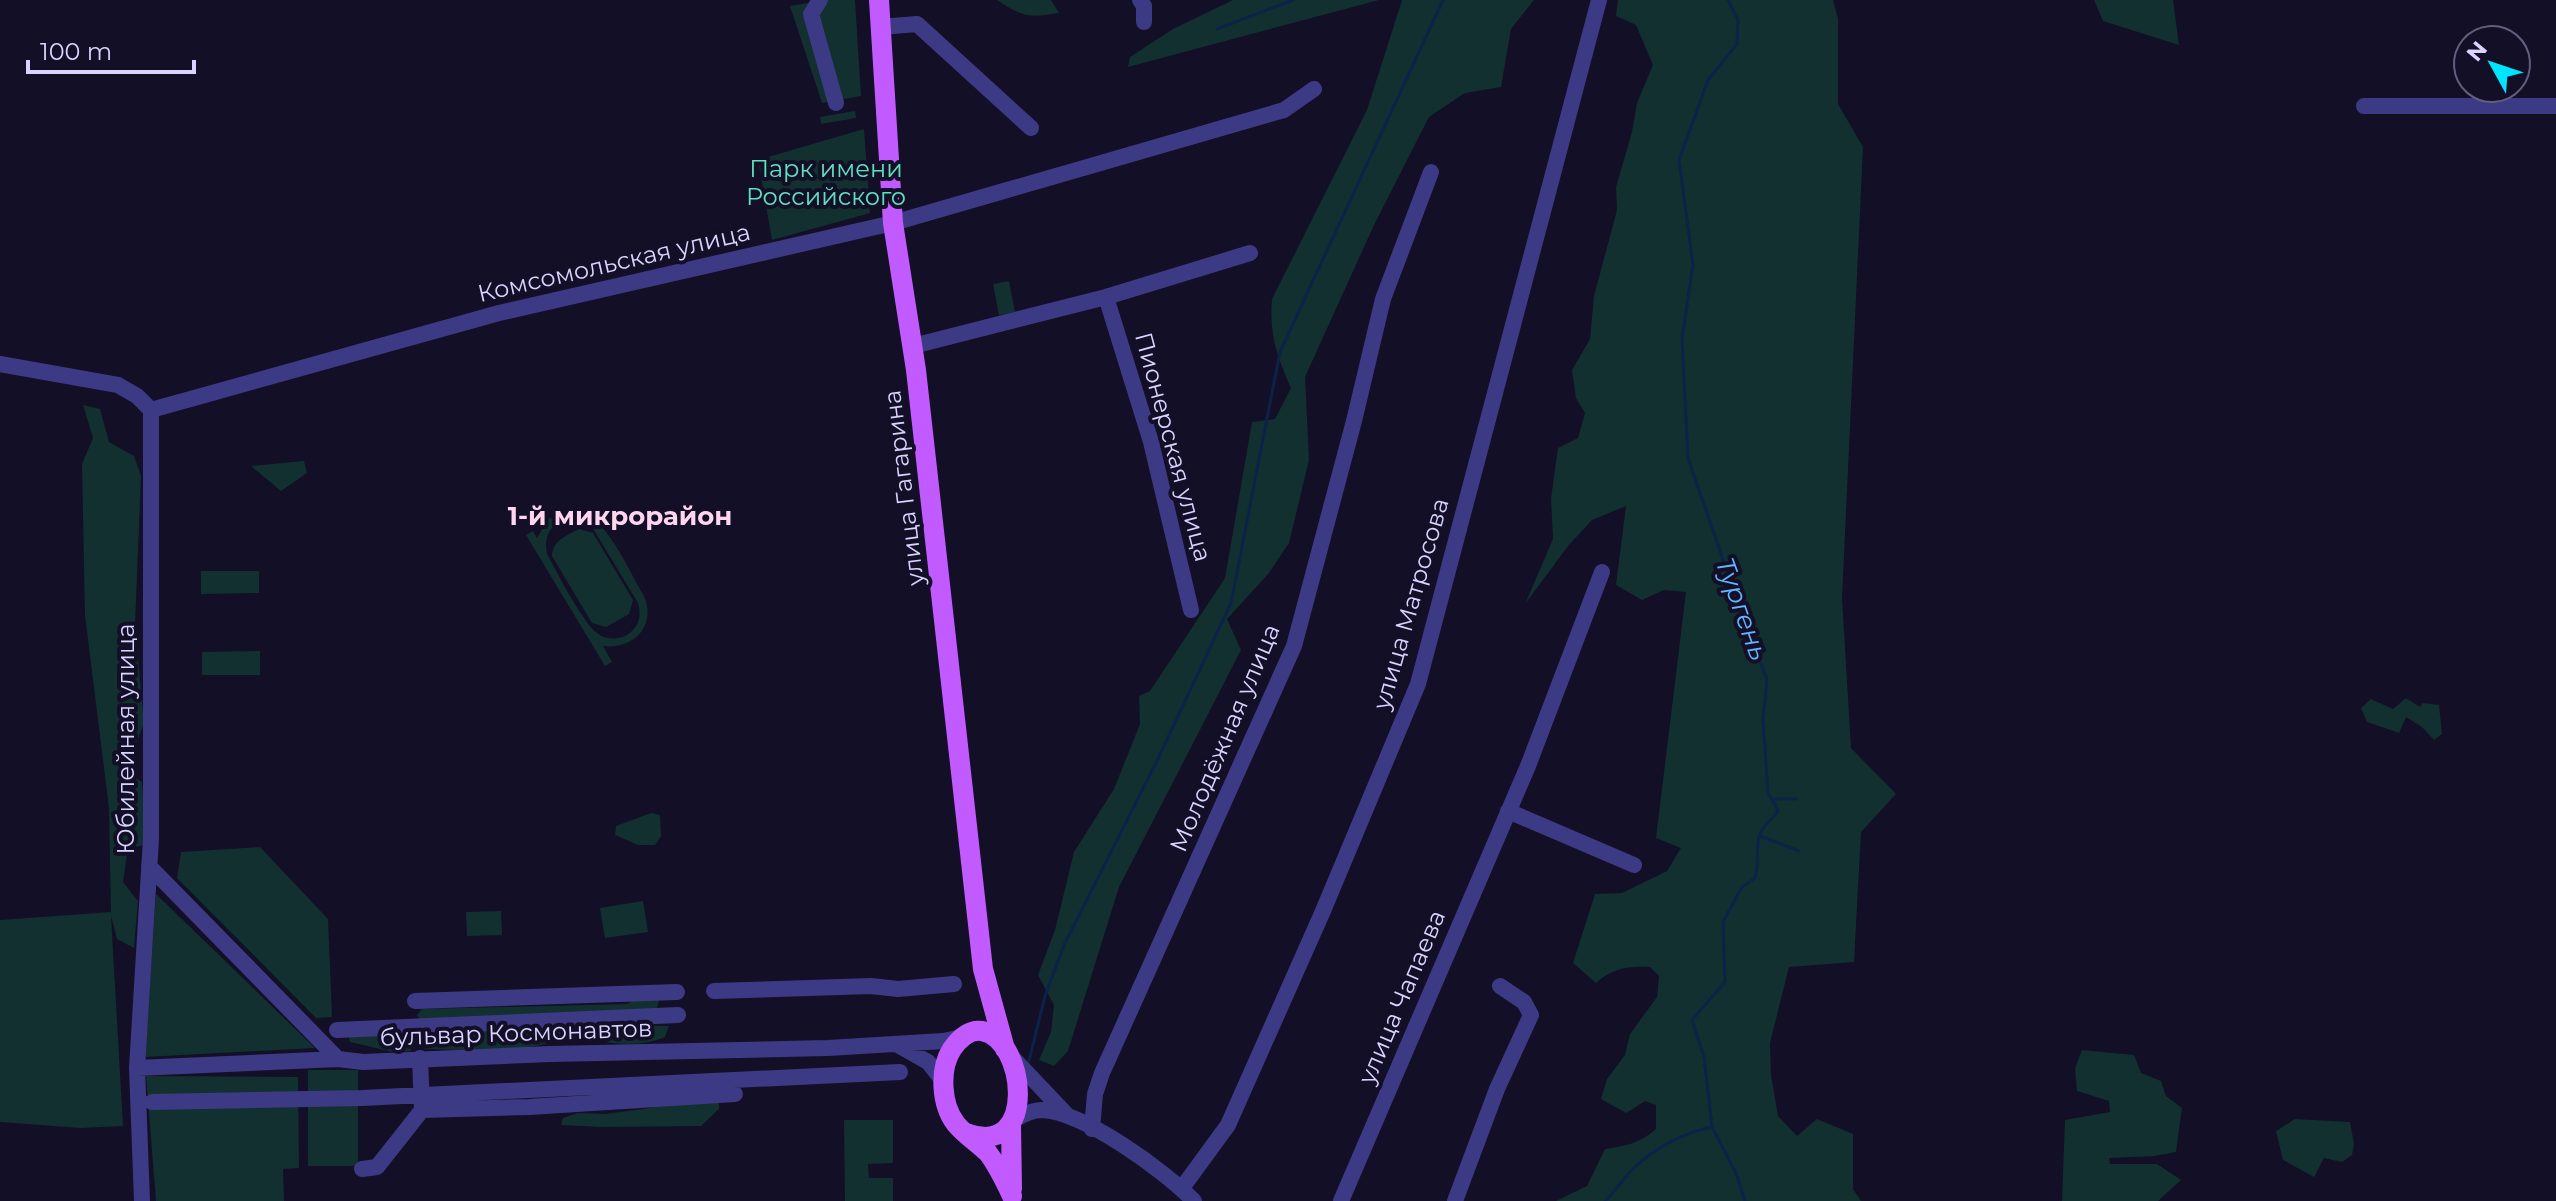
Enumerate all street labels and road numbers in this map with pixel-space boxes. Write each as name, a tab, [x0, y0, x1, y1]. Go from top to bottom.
street label: Комсомольская улица	[475, 217, 753, 308]
street label: Пионерская улица	[1129, 329, 1218, 565]
street label: улица Гагарина	[877, 389, 930, 588]
street label: улица Матросова	[1366, 495, 1455, 714]
street label: Молодёжная улица	[1163, 620, 1286, 856]
street label: Юбилейная улица	[111, 624, 140, 855]
street label: улица Чапаева	[1351, 906, 1451, 1089]
street label: бульвар Космонавтов	[379, 1013, 653, 1052]

